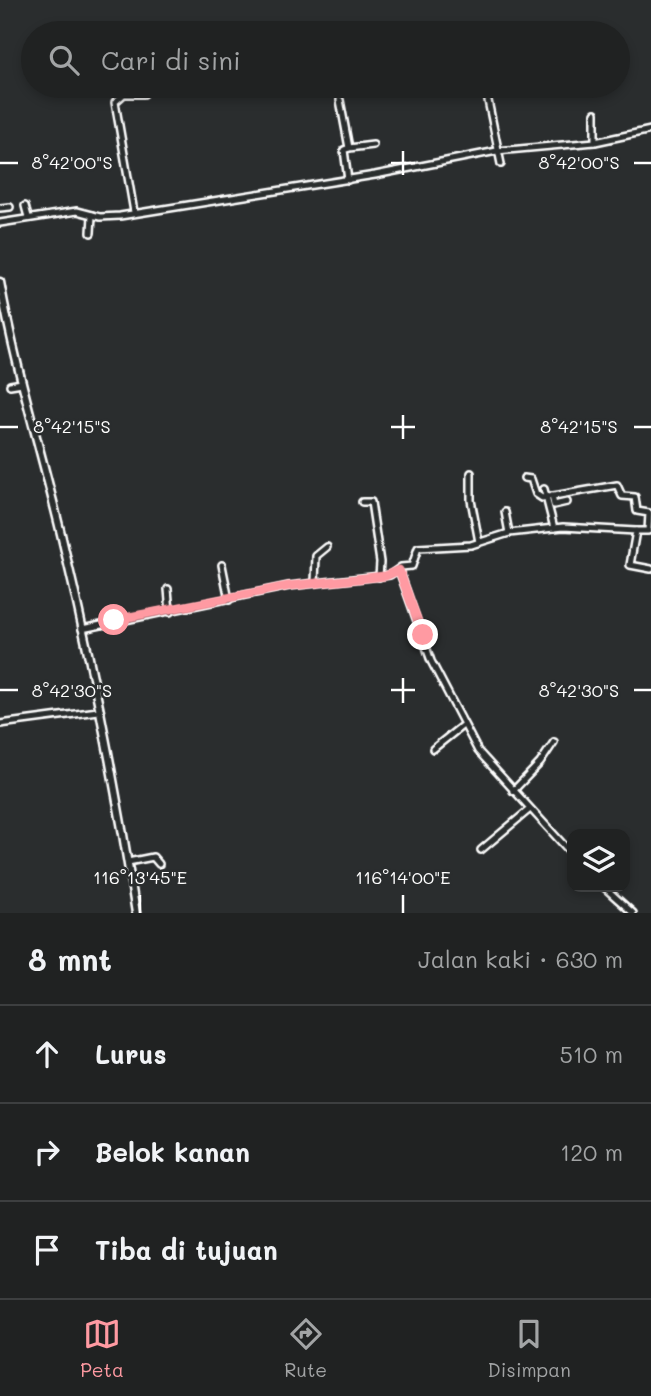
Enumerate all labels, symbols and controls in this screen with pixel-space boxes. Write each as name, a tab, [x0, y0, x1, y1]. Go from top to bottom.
search box	[21, 21, 630, 98]
icon: search	[45, 41, 83, 79]
text: Cari di sini	[101, 43, 241, 77]
text: 8°42'00"S	[31, 150, 113, 174]
text: 8°42'00"S	[538, 150, 620, 174]
text: 8°42'15"S	[33, 414, 111, 438]
text: 8°42'15"S	[540, 414, 618, 438]
route start	[98, 604, 129, 635]
route end	[407, 619, 438, 650]
text: 8°42'30"S	[32, 678, 112, 702]
text: 8°42'30"S	[539, 678, 619, 702]
map controls	[567, 829, 630, 892]
button: layers	[567, 829, 630, 892]
text: 116°13'45"E	[93, 865, 187, 889]
text: 116°14'00"E	[355, 865, 451, 889]
text: 8 mnt	[28, 939, 112, 979]
text: Jalan kaki · 630 m	[418, 944, 623, 974]
icon: ahead	[28, 1035, 66, 1073]
text: Lurus	[95, 1037, 167, 1071]
text: 510 m	[559, 1039, 623, 1069]
icon: right	[28, 1133, 66, 1171]
text: Belok kanan	[95, 1135, 250, 1169]
text: 120 m	[560, 1137, 623, 1167]
icon: arrive	[28, 1231, 66, 1269]
text: Tiba di tujuan	[95, 1233, 278, 1267]
tab: Peta	[80, 1315, 124, 1382]
tab: Rute	[284, 1315, 327, 1382]
tab: Disimpan	[488, 1315, 571, 1382]

